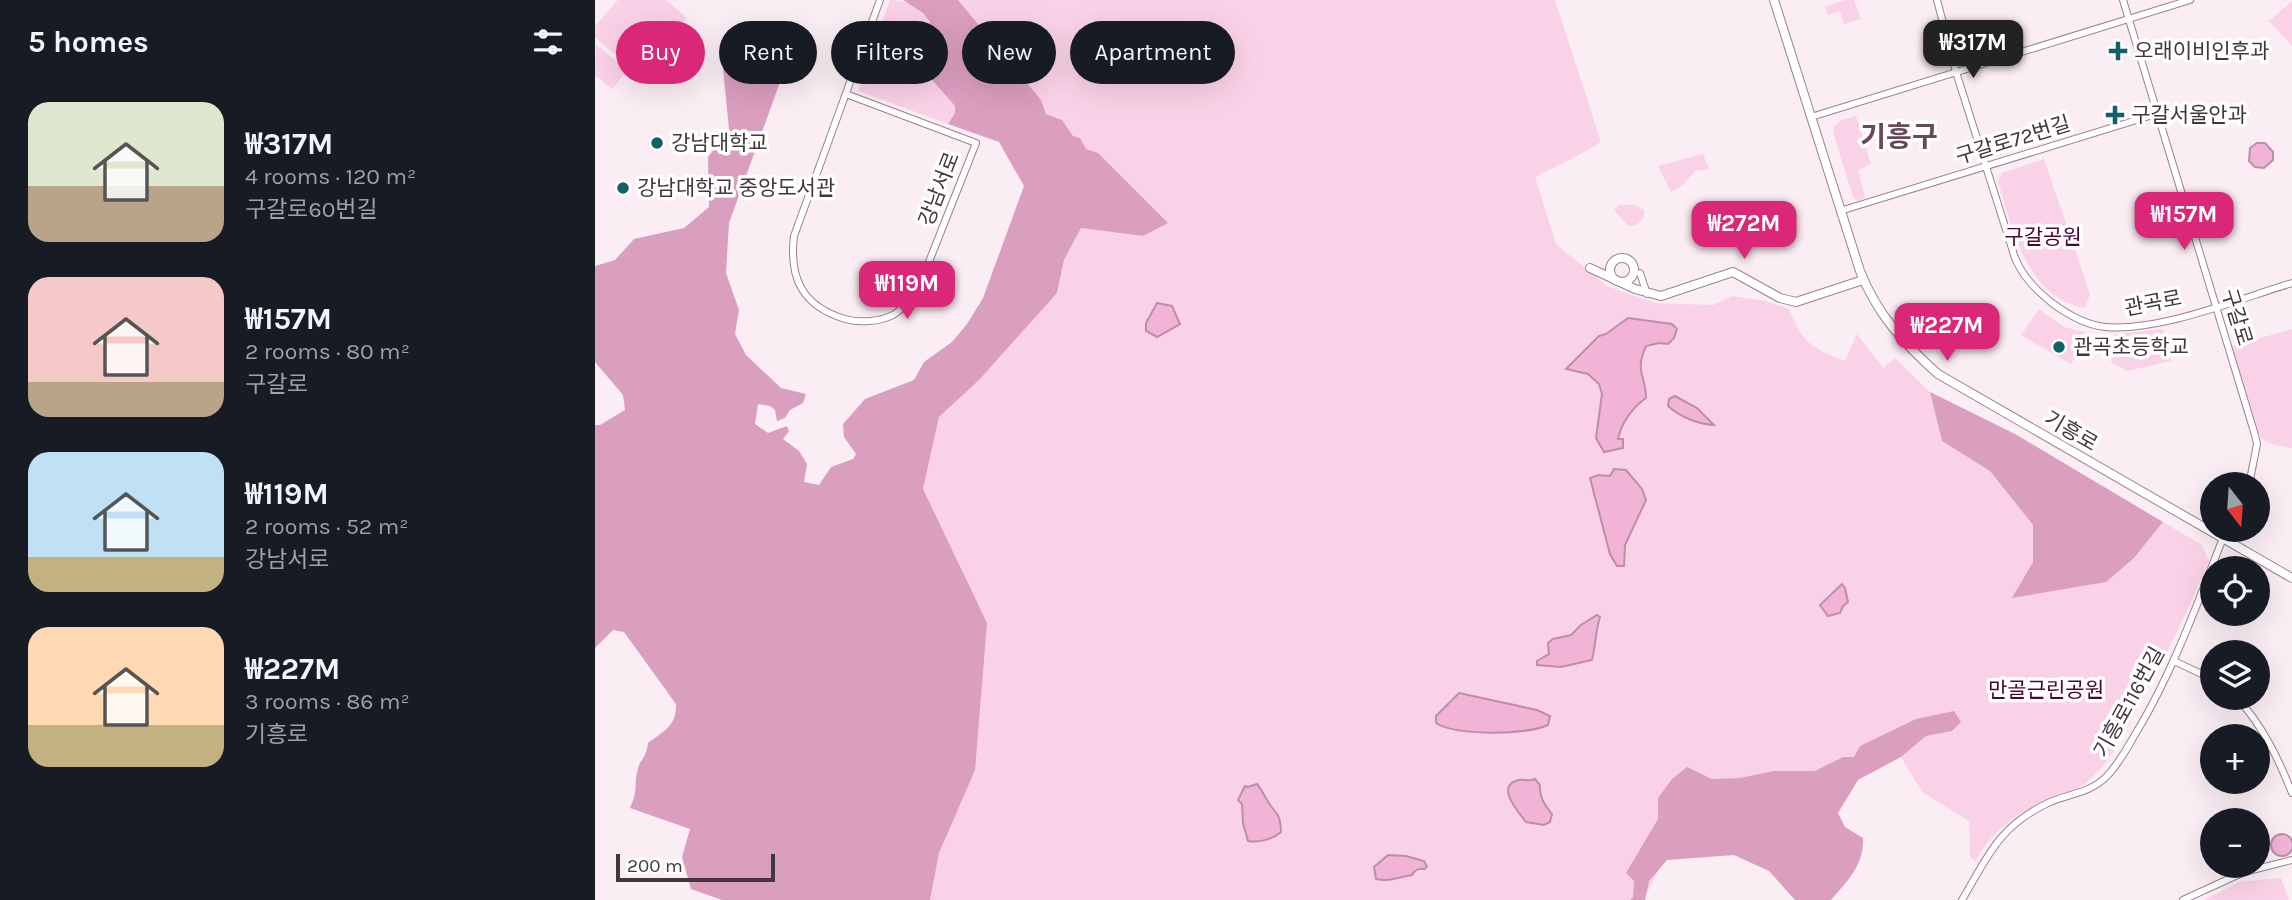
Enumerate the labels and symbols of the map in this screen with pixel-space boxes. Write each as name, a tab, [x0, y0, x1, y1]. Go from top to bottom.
pin: ₩317M	[1924, 20, 2022, 80]
place label: 오래이비인후과	[2134, 39, 2269, 63]
marker: 오래이비인후과	[2108, 41, 2128, 61]
place label: 구갈서울안과	[2131, 103, 2247, 127]
marker: 구갈서울안과	[2105, 105, 2125, 125]
street label: 구갈로72번길	[1953, 111, 2073, 169]
district label: 기흥구	[1860, 120, 1938, 153]
place label: 강남대학교	[671, 131, 768, 155]
marker: 강남대학교	[649, 135, 665, 151]
street label: 강남서로	[914, 149, 964, 229]
place label: 강남대학교 중앙도서관	[637, 176, 835, 200]
marker: 강남대학교 중앙도서관	[615, 180, 631, 196]
pin: ₩157M	[2135, 192, 2233, 252]
pin: ₩272M	[1695, 202, 1793, 261]
park label: 구갈공원	[2004, 225, 2082, 249]
pin: ₩119M	[858, 262, 956, 321]
street label: 관곡로	[2122, 286, 2184, 320]
street label: 구갈로	[2217, 286, 2257, 348]
pin: ₩227M	[1898, 304, 1996, 363]
place label: 관곡초등학교	[2073, 335, 2189, 359]
marker: 관곡초등학교	[2051, 339, 2067, 355]
street label: 기흥로	[2040, 406, 2102, 456]
north arrow	[2200, 472, 2270, 542]
street label: 기흥로116번길	[2089, 643, 2169, 761]
park label: 만골근린공원	[1988, 678, 2104, 702]
scale bar	[616, 851, 775, 883]

